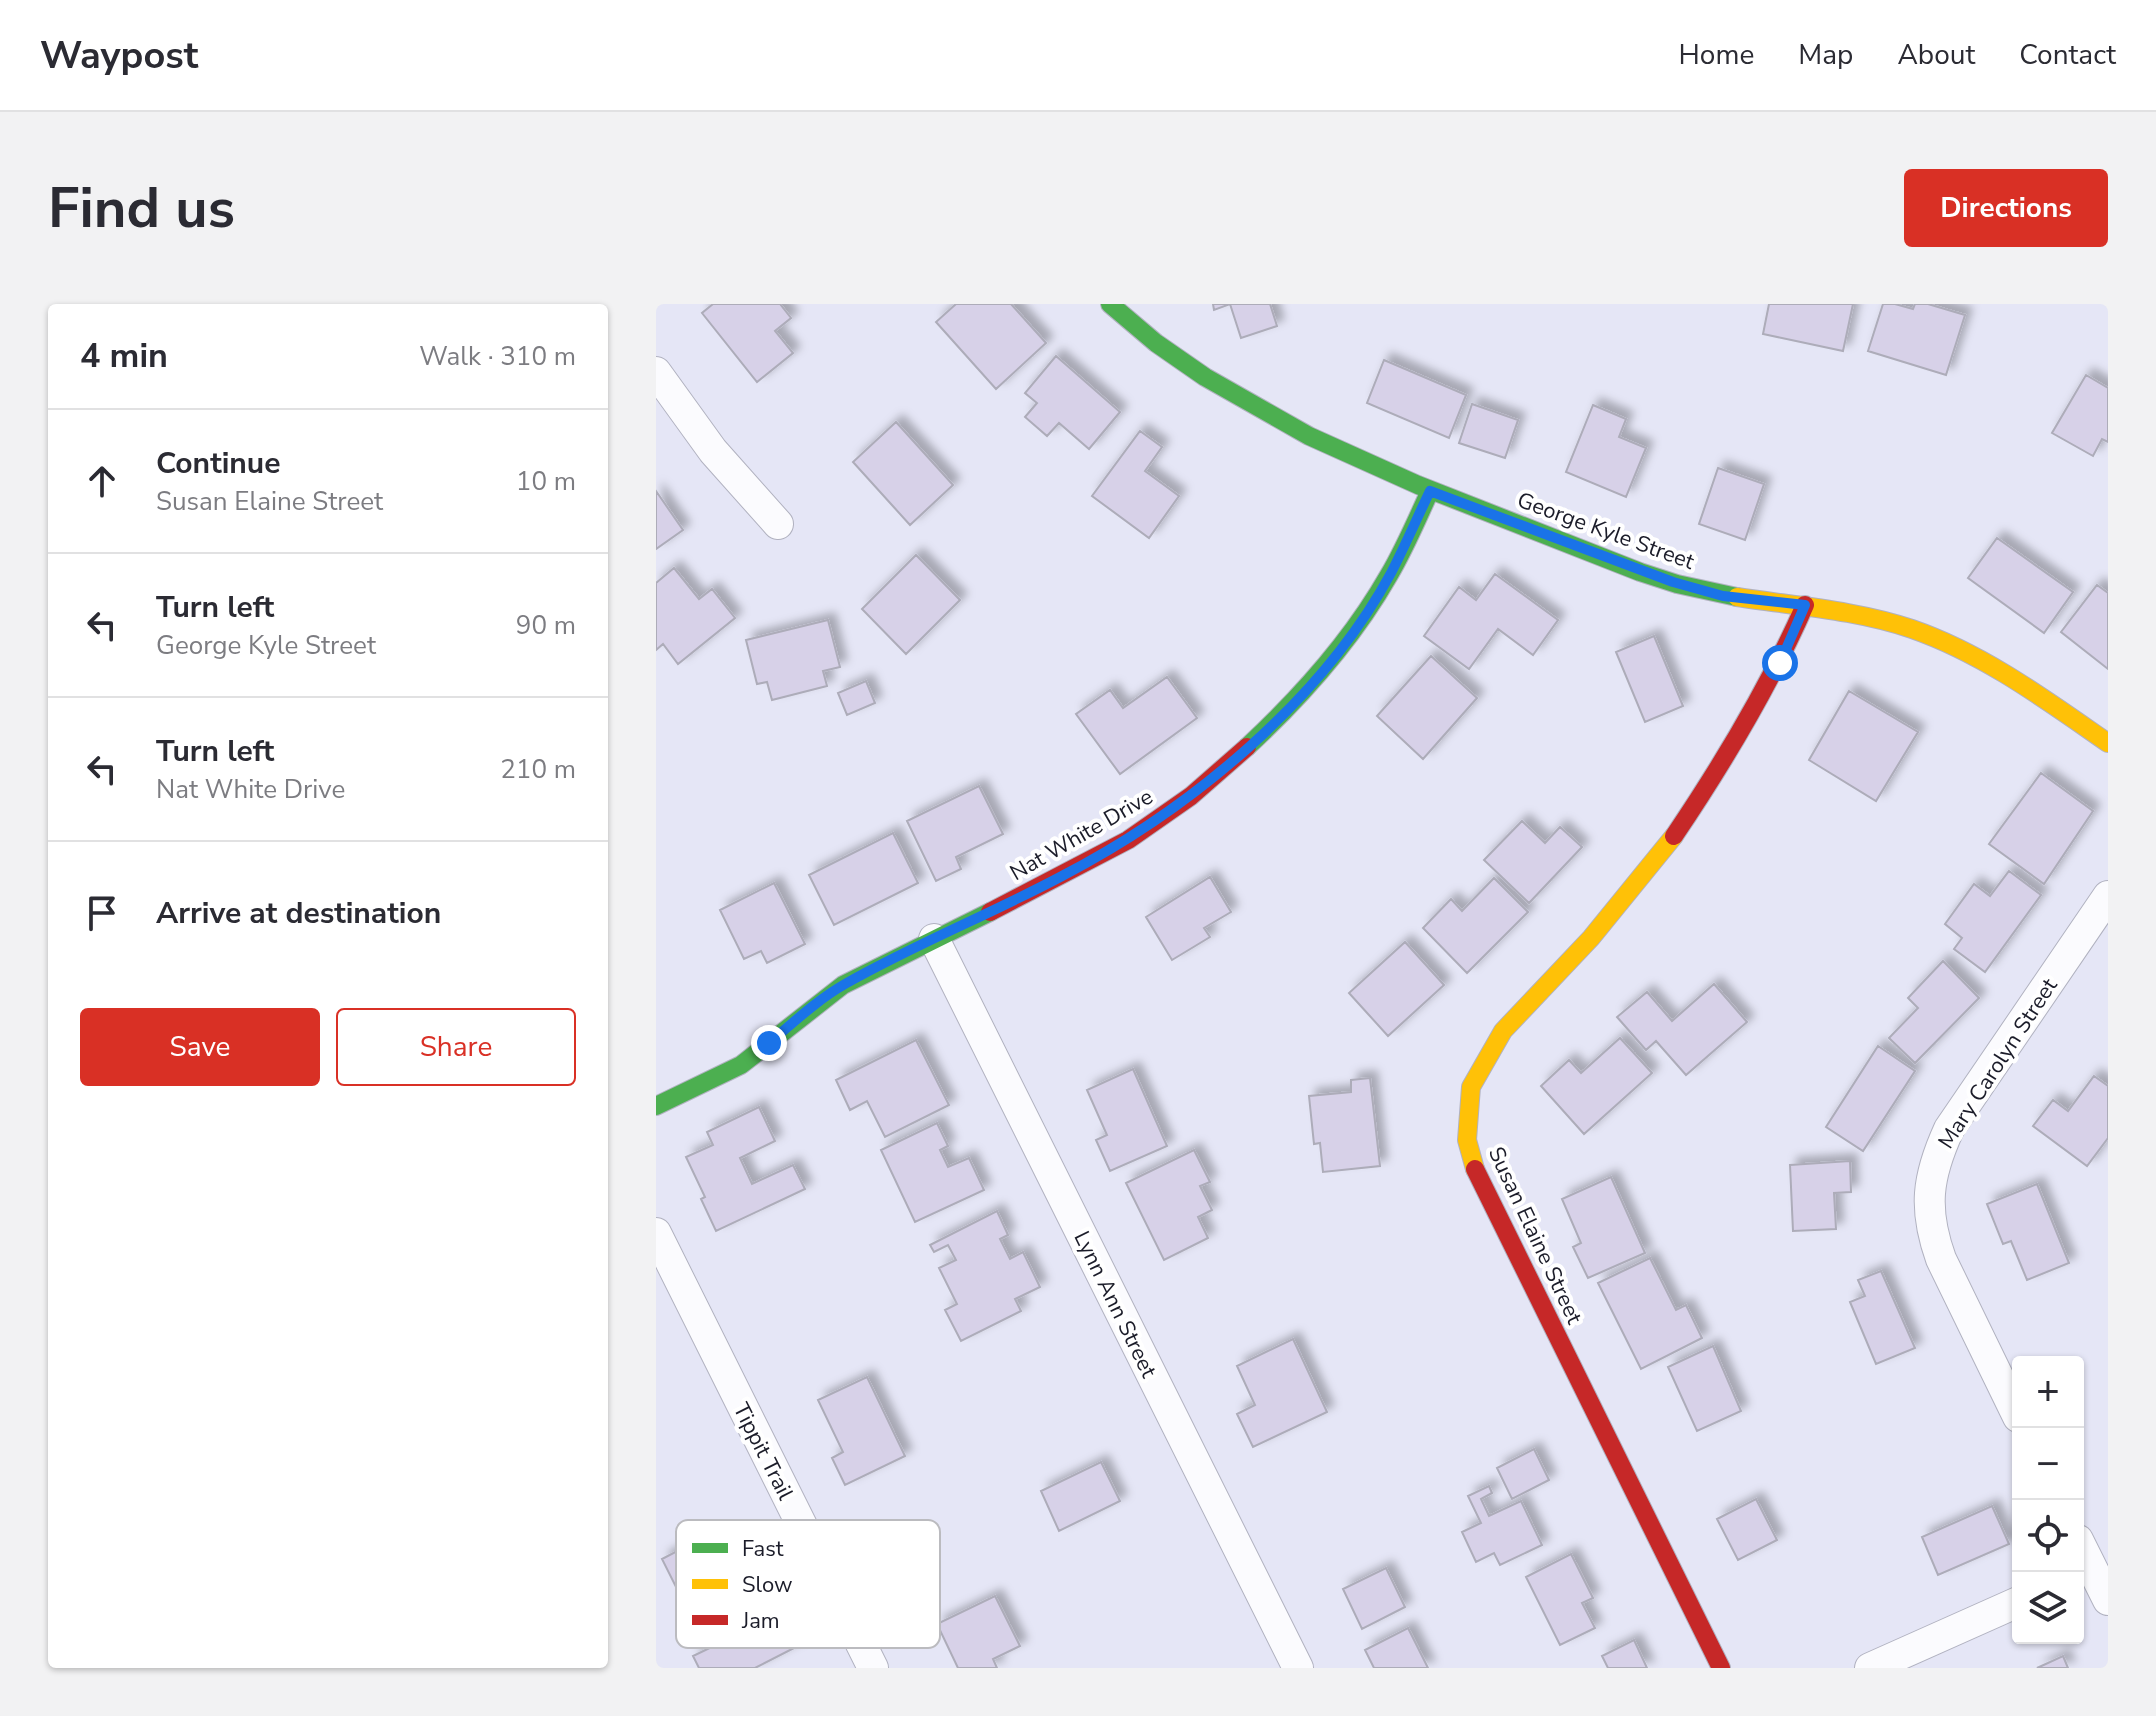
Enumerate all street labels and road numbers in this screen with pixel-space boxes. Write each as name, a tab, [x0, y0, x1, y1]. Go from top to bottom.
street label: George Kyle Street	[1513, 485, 1699, 577]
street label: Nat White Drive	[1005, 782, 1158, 888]
street label: Mary Carolyn Street	[1931, 972, 2064, 1155]
street label: Susan Elaine Street	[1481, 1142, 1589, 1329]
street label: Lynn Ann Street	[1067, 1226, 1164, 1383]
street label: Tippit Trail	[726, 1398, 801, 1505]

